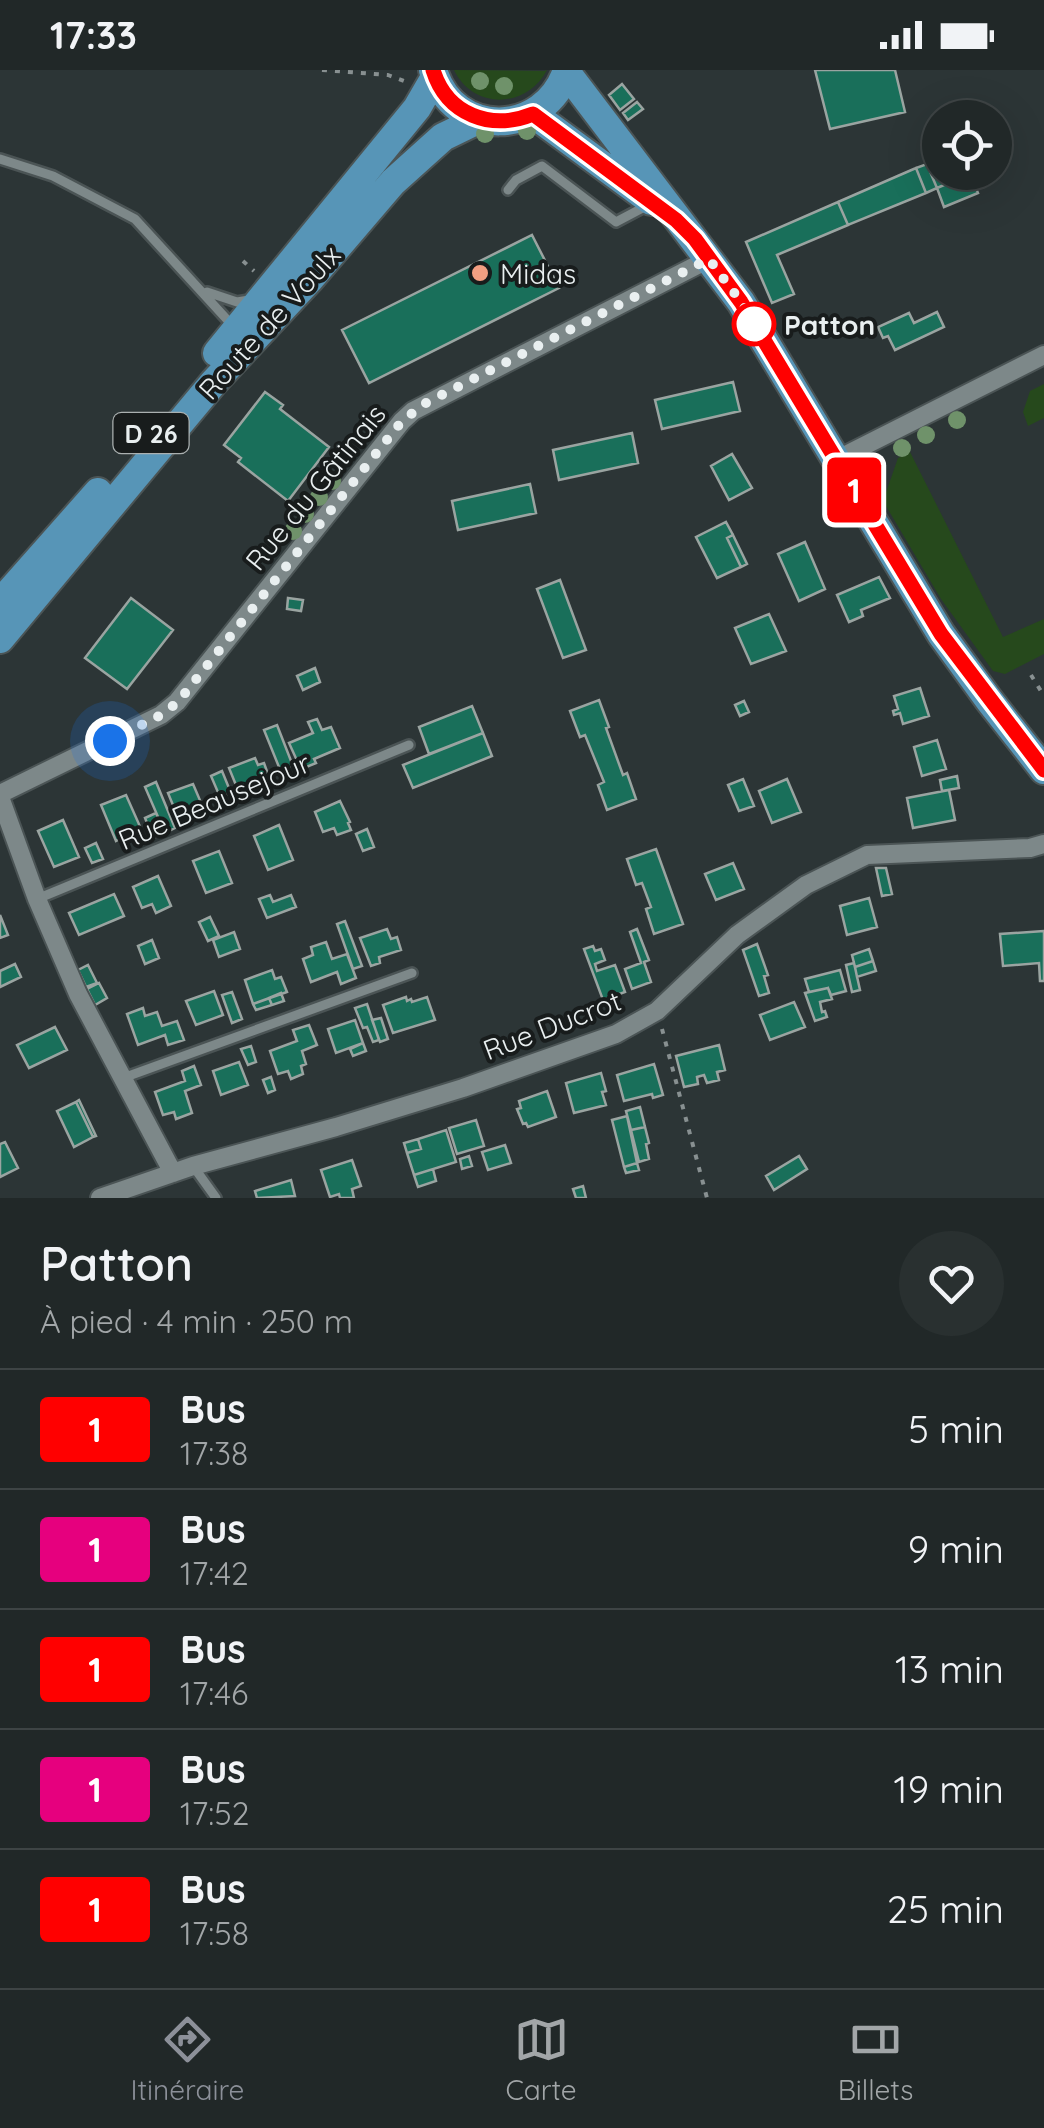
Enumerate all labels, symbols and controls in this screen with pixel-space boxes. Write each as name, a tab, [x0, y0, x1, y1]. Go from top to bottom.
text: 17:33	[50, 11, 137, 59]
map controls	[922, 100, 1012, 190]
button: locate	[922, 100, 1012, 190]
street label: Route de Voulx	[191, 238, 347, 406]
place label: Midas	[500, 256, 576, 291]
marker: Midas	[469, 262, 491, 284]
marker: Patton	[733, 303, 775, 345]
place label: Patton	[784, 307, 875, 342]
street label: Rue du Gâtinais	[237, 397, 393, 577]
road number: D 26	[114, 413, 188, 453]
line badge: 1	[822, 458, 886, 522]
text: 1	[847, 468, 861, 512]
your location	[85, 716, 135, 766]
street label: Rue Beausejour	[113, 745, 315, 857]
street label: Rue Ducrot	[478, 983, 626, 1067]
button: heart	[899, 1231, 1004, 1336]
text: Patton	[40, 1233, 193, 1293]
text: À pied · 4 min · 250 m	[40, 1301, 353, 1341]
text: Bus	[180, 1385, 246, 1433]
text: 5 min	[908, 1405, 1004, 1453]
text: 1	[88, 1407, 102, 1451]
text: 17:38	[180, 1433, 248, 1473]
text: Bus	[180, 1505, 246, 1553]
text: 9 min	[908, 1525, 1004, 1573]
text: 1	[88, 1527, 102, 1571]
text: 17:42	[180, 1553, 249, 1593]
text: Bus	[180, 1625, 246, 1673]
text: 13 min	[895, 1645, 1004, 1693]
text: 1	[88, 1647, 102, 1691]
text: 17:46	[180, 1673, 248, 1713]
text: Bus	[180, 1745, 246, 1793]
text: 19 min	[894, 1765, 1004, 1813]
text: 1	[88, 1767, 102, 1811]
text: 17:52	[180, 1793, 249, 1833]
text: Bus	[180, 1865, 246, 1913]
text: 25 min	[887, 1885, 1004, 1933]
text: 1	[88, 1887, 102, 1931]
text: 17:58	[180, 1913, 249, 1953]
tab: Itinéraire	[131, 2012, 244, 2107]
tab: Carte	[505, 2012, 577, 2107]
tab: Billets	[838, 2012, 913, 2107]

